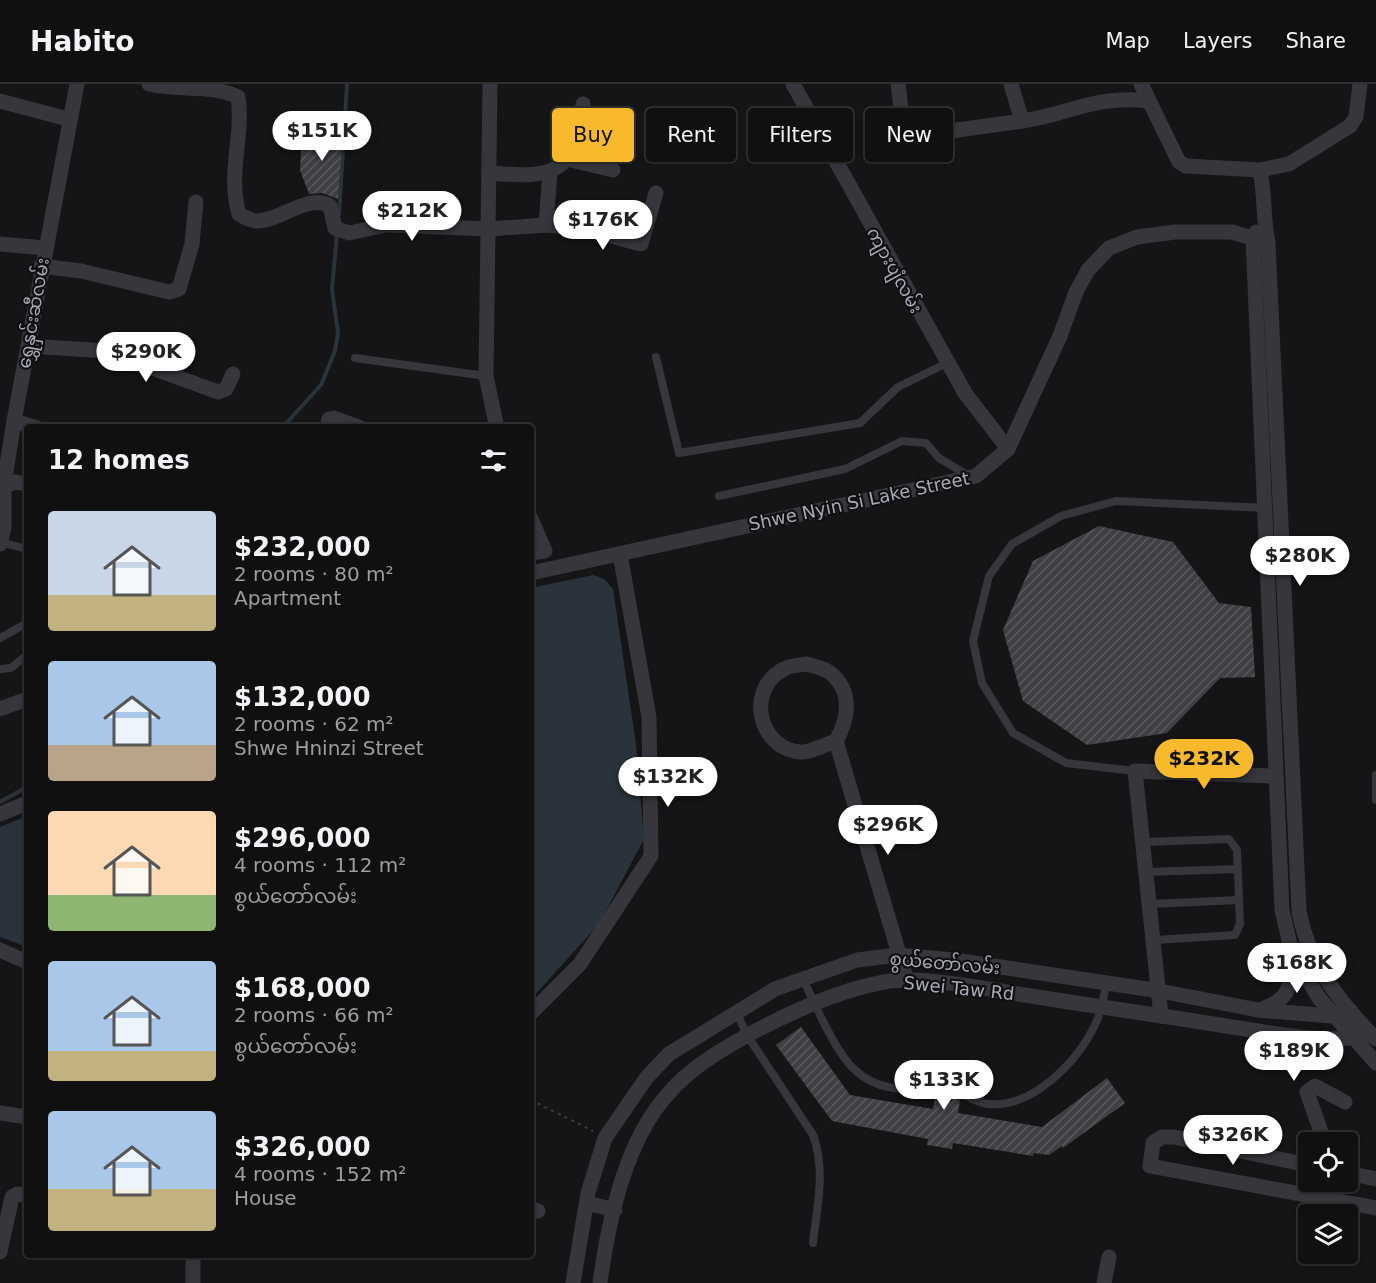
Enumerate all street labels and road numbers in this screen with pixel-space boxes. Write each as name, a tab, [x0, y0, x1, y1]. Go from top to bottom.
street label: ကျားပျံလမ်း	[858, 223, 929, 319]
street label: ရွှေနှင်းဆီလမ်း	[10, 256, 58, 371]
street label: Shwe Nyin Si Lake Street	[747, 467, 971, 535]
street label: စွယ်တော်လမ်း	[889, 946, 1001, 983]
street label: Swei Taw Rd	[903, 972, 1015, 1004]

